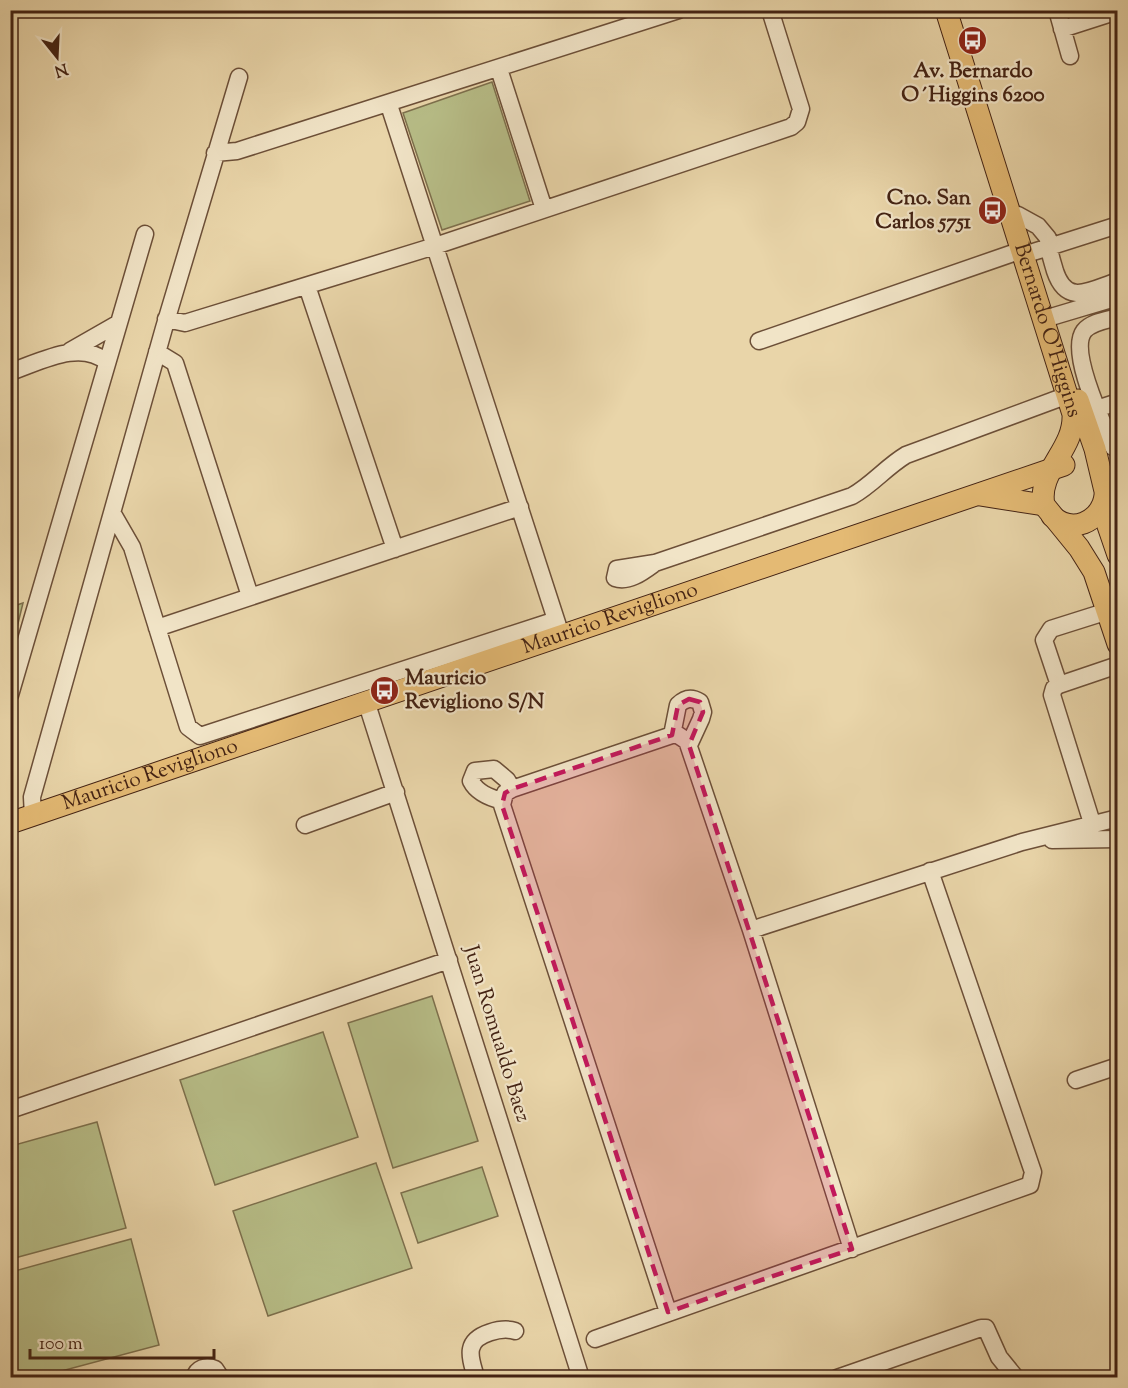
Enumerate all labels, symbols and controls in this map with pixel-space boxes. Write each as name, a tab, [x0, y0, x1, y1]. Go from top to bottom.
bus stop icon: Av. Bernardo O´Higgins 6200	[957, 25, 989, 57]
north arrow	[27, 27, 87, 87]
text: N	[51, 56, 70, 82]
place label: Av. Bernardo O´Higgins 6200	[901, 57, 1045, 111]
place label: Cno. San Carlos 5751	[875, 184, 972, 238]
bus stop icon: Cno. San Carlos 5751	[976, 195, 1008, 227]
street label: Bernardo O'Higgins	[1005, 240, 1088, 421]
street label: Mauricio Revigliono	[518, 575, 702, 663]
place label: Mauricio Revigliono S/N	[405, 664, 545, 718]
bus stop icon: Mauricio Revigliono S/N	[368, 675, 400, 707]
street label: Mauricio Revigliono	[58, 732, 242, 819]
street label: Juan Romualdo Baez	[455, 941, 537, 1126]
scale bar	[30, 1322, 214, 1360]
text: 100 m	[39, 1332, 83, 1358]

